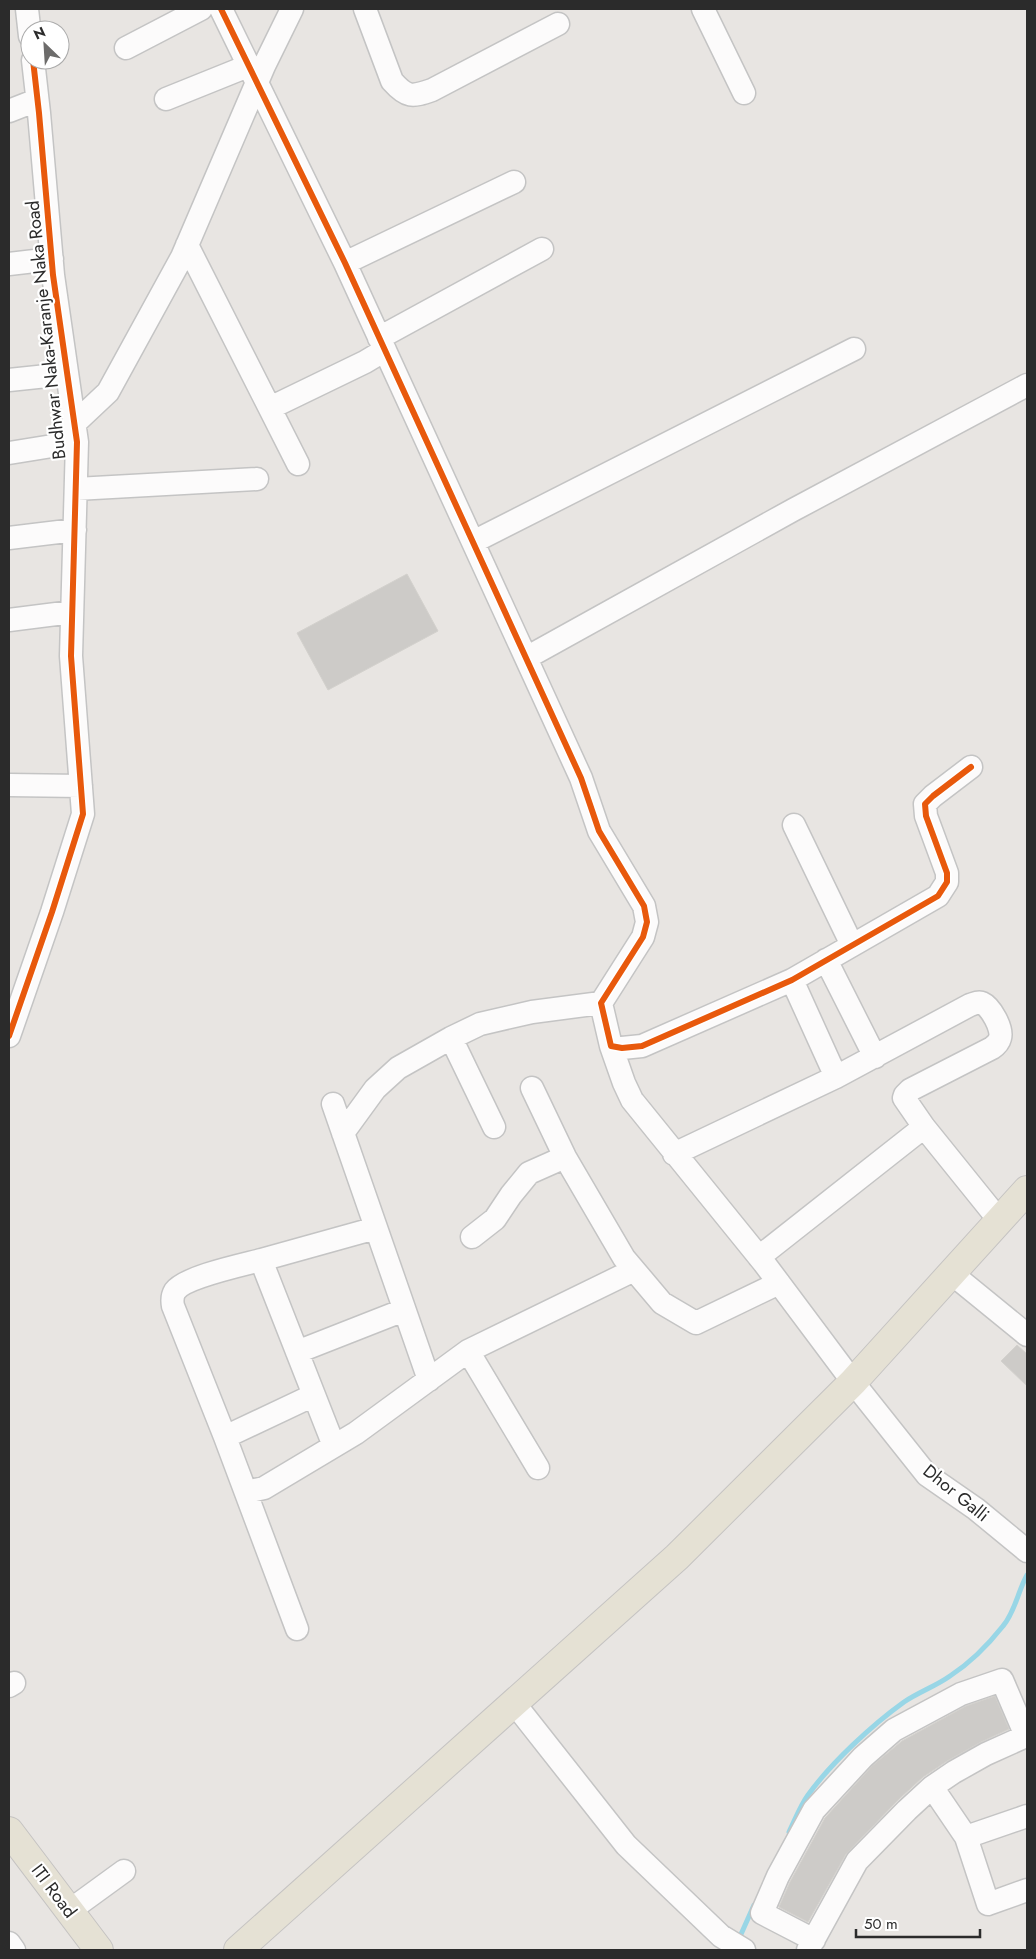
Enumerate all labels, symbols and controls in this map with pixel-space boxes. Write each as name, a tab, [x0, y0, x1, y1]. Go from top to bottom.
north arrow	[20, 20, 70, 70]
text: N	[30, 22, 49, 45]
street label: Budhwar Naka-Karanje Naka Road	[19, 199, 73, 461]
street label: Dhor Galli	[917, 1458, 995, 1528]
street label: ITI Road	[25, 1859, 83, 1923]
scale bar	[856, 1906, 980, 1938]
text: 50 m	[864, 1913, 898, 1935]

